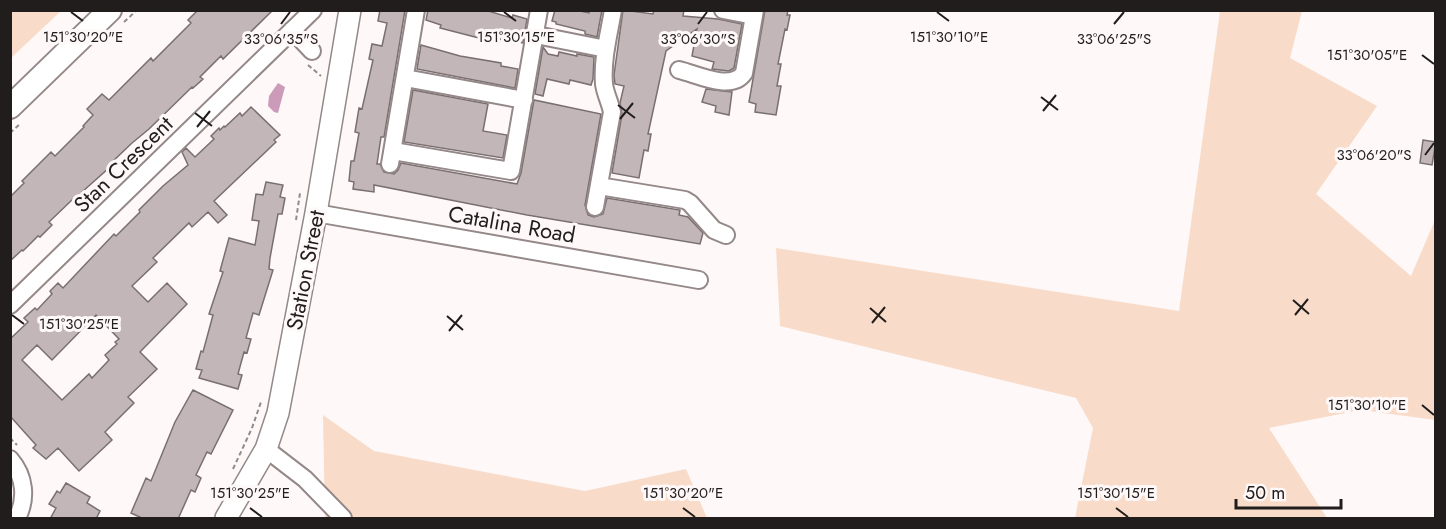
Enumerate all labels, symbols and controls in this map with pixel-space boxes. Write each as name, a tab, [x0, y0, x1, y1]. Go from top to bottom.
text: 151°30'20"E	[43, 26, 123, 48]
text: 151°30'15"E	[477, 26, 555, 48]
text: 151°30'10"E	[910, 26, 988, 48]
text: 33°06'35"S	[244, 28, 318, 50]
text: 33°06'30"S	[661, 28, 735, 50]
text: 33°06'25"S	[1077, 28, 1151, 50]
text: 151°30'05"E	[1327, 44, 1407, 66]
street label: Stan Crescent	[66, 108, 180, 220]
text: 33°06'20"S	[1336, 144, 1412, 166]
street label: Catalina Road	[446, 197, 578, 251]
street label: Station Street	[278, 207, 332, 333]
text: 151°30'25"E	[39, 313, 119, 335]
text: 151°30'10"E	[1328, 394, 1406, 416]
scale bar	[1236, 472, 1341, 510]
text: 50 m	[1245, 480, 1285, 506]
text: 151°30'25"E	[210, 482, 290, 504]
text: 151°30'20"E	[643, 482, 723, 504]
text: 151°30'15"E	[1077, 482, 1155, 504]

